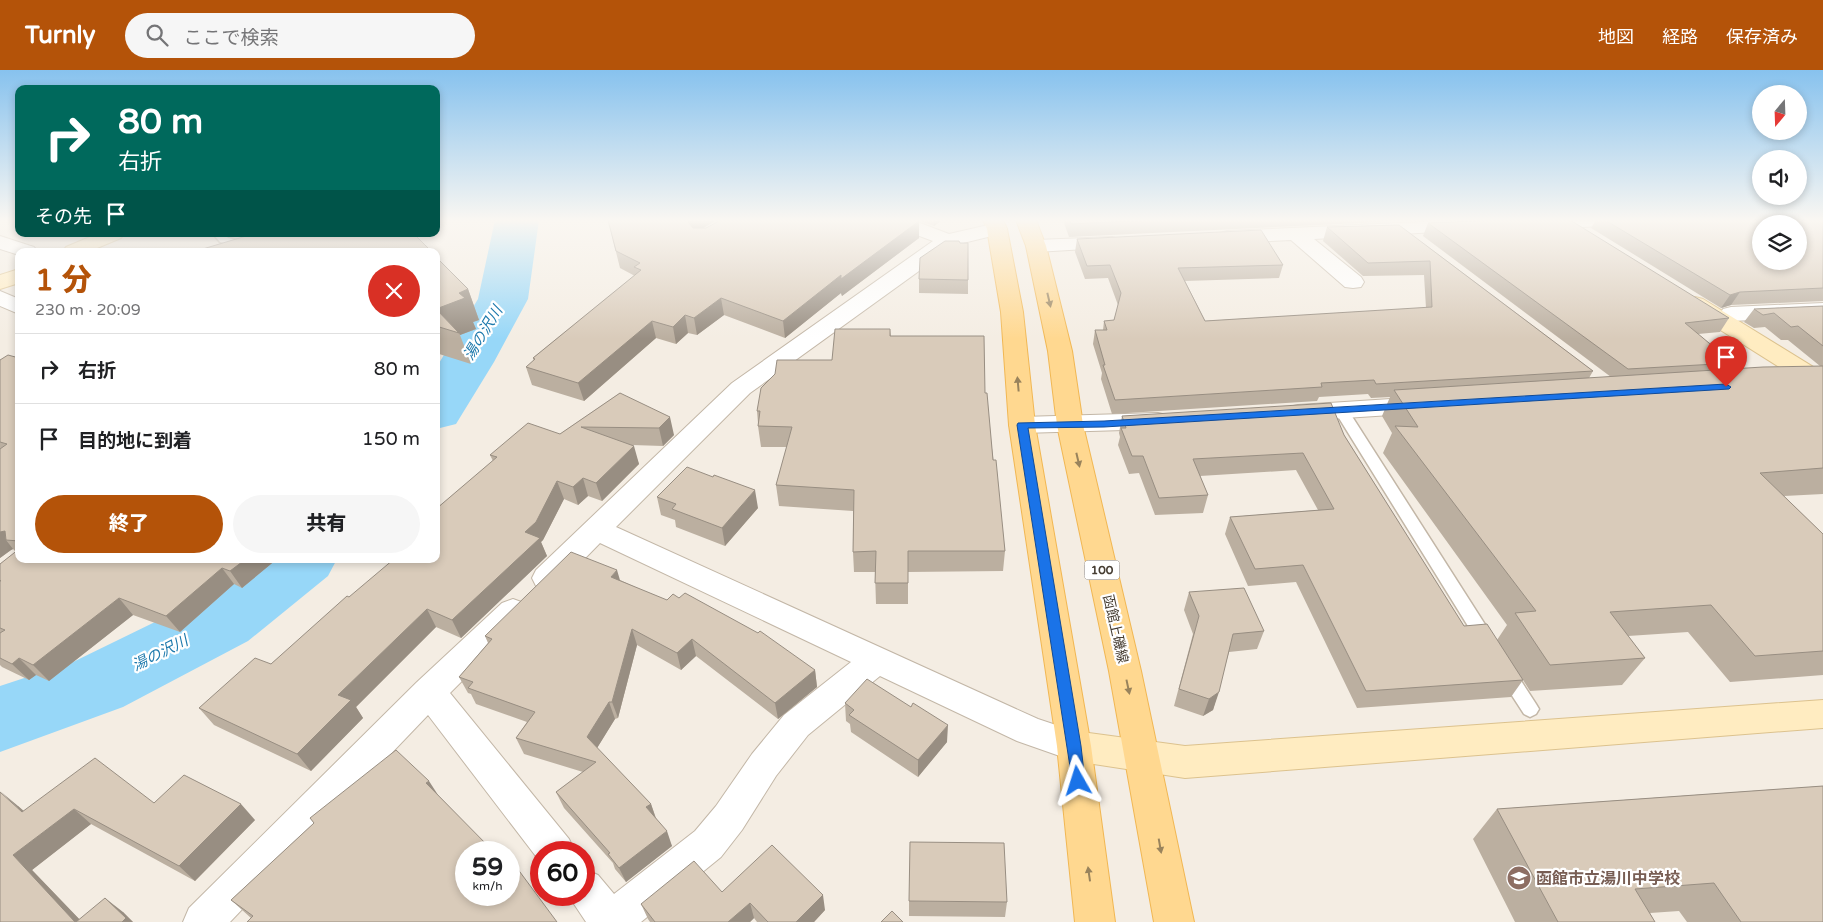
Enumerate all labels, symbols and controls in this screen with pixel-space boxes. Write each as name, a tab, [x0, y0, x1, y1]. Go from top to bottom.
search box	[125, 13, 475, 58]
text: Turnly	[25, 21, 95, 50]
icon: search	[143, 21, 171, 49]
text: 地図	[1598, 26, 1634, 48]
text: 経路	[1662, 26, 1698, 48]
text: 保存済み	[1726, 26, 1798, 48]
text: ここで検索	[183, 27, 278, 49]
north arrow	[1752, 85, 1808, 140]
map controls	[1752, 85, 1807, 270]
text: 80 m	[118, 101, 203, 143]
icon: right	[35, 105, 100, 170]
text: 右折	[118, 149, 162, 175]
button: sound	[1752, 150, 1807, 205]
icon: arrive	[102, 200, 130, 228]
text: その先	[35, 206, 92, 228]
button: layers	[1752, 215, 1807, 270]
text: 1 分	[35, 262, 92, 299]
button: close	[368, 265, 420, 317]
one-way arrow	[1045, 293, 1053, 308]
text: 230 m · 20:09	[35, 300, 141, 320]
water label: 湯の沢川	[460, 301, 507, 363]
pin	[1705, 336, 1747, 387]
icon: arrive	[1712, 343, 1740, 371]
icon: right	[35, 355, 63, 383]
text: 80 m	[374, 358, 420, 380]
text: 右折	[78, 360, 116, 382]
one-way arrow	[1014, 376, 1022, 392]
icon: arrive	[35, 425, 63, 453]
text: 150 m	[362, 428, 420, 450]
text: 目的地に到着	[78, 430, 192, 452]
one-way arrow	[1074, 453, 1082, 468]
button: 終了	[35, 495, 223, 553]
button: 共有	[233, 495, 420, 553]
road number: 100	[1084, 560, 1120, 580]
street label: 函館上磯線	[1099, 593, 1132, 665]
water label: 湯の沢川	[129, 630, 193, 675]
one-way arrow	[1124, 679, 1132, 695]
position arrow	[1051, 754, 1103, 806]
one-way arrow	[1157, 839, 1165, 855]
speed limit sign: 60	[530, 841, 595, 906]
text: 59	[472, 852, 503, 882]
one-way arrow	[1085, 865, 1093, 881]
school or university icon: 函館市立湯川中学校	[1506, 865, 1532, 891]
place label: 函館市立湯川中学校	[1536, 869, 1680, 889]
text: km/h	[472, 879, 503, 893]

